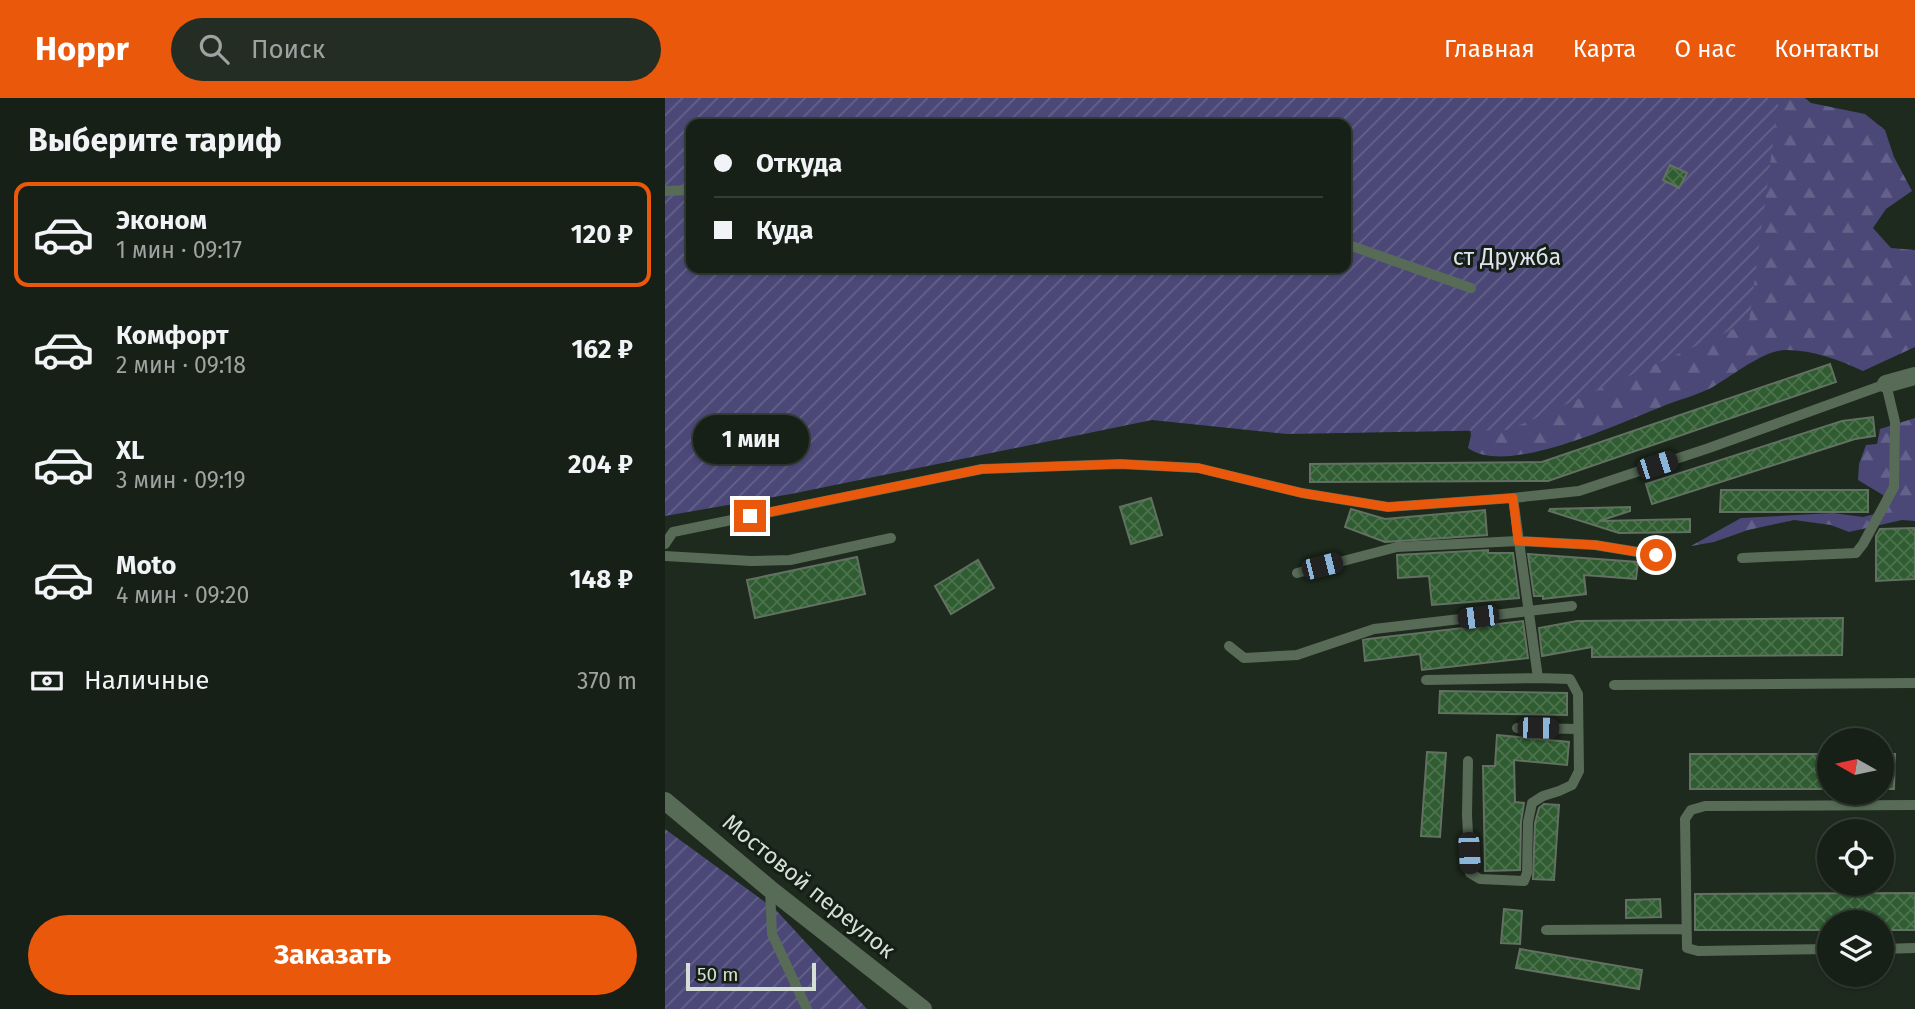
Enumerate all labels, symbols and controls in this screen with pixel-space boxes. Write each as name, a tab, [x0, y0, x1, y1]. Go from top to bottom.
search box	[171, 18, 661, 81]
text: Hoppr	[35, 29, 129, 69]
icon: search	[195, 30, 233, 68]
text: Поиск	[251, 34, 325, 65]
text: Главная	[1444, 35, 1535, 63]
text: Карта	[1573, 35, 1636, 63]
text: О нас	[1674, 35, 1736, 63]
text: Контакты	[1774, 35, 1880, 63]
text: Выберите тариф	[28, 121, 282, 159]
text: Откуда	[756, 148, 842, 179]
icon: car	[32, 203, 95, 266]
text: Эконом	[116, 205, 207, 236]
text: Куда	[756, 215, 814, 246]
text: 120 ₽	[571, 219, 633, 250]
text: 1 мин · 09:17	[116, 236, 242, 264]
park label: ст Дружба	[1453, 243, 1561, 271]
icon: car	[32, 318, 95, 381]
text: Комфорт	[116, 320, 229, 351]
text: 162 ₽	[572, 334, 633, 365]
text: 2 мин · 09:18	[116, 351, 246, 379]
callout: 1 мин	[692, 414, 808, 464]
text: 1 мин	[722, 425, 780, 453]
icon: car	[32, 433, 95, 496]
text: XL	[116, 435, 144, 466]
text: 204 ₽	[568, 449, 633, 480]
car	[1634, 449, 1681, 481]
text: 3 мин · 09:19	[116, 466, 245, 494]
route end	[734, 500, 766, 532]
route start	[1640, 539, 1672, 571]
icon: car	[32, 548, 95, 611]
text: Moto	[116, 550, 176, 581]
car	[1300, 551, 1345, 581]
text: 148 ₽	[570, 564, 633, 595]
text: 4 мин · 09:20	[116, 581, 249, 609]
car	[1456, 604, 1501, 630]
icon: cash	[28, 662, 66, 700]
text: Наличные	[84, 665, 209, 696]
text: 370 m	[577, 667, 637, 695]
car	[1517, 717, 1560, 739]
north arrow	[1817, 728, 1893, 805]
map controls	[1817, 728, 1894, 987]
street label: Мостовой переулок	[717, 808, 901, 964]
button: locate	[1817, 819, 1894, 896]
car	[1458, 831, 1481, 875]
button: layers	[1817, 910, 1894, 987]
button: Заказать	[28, 915, 637, 995]
scale bar	[686, 960, 815, 992]
text: 50 m	[697, 963, 738, 986]

